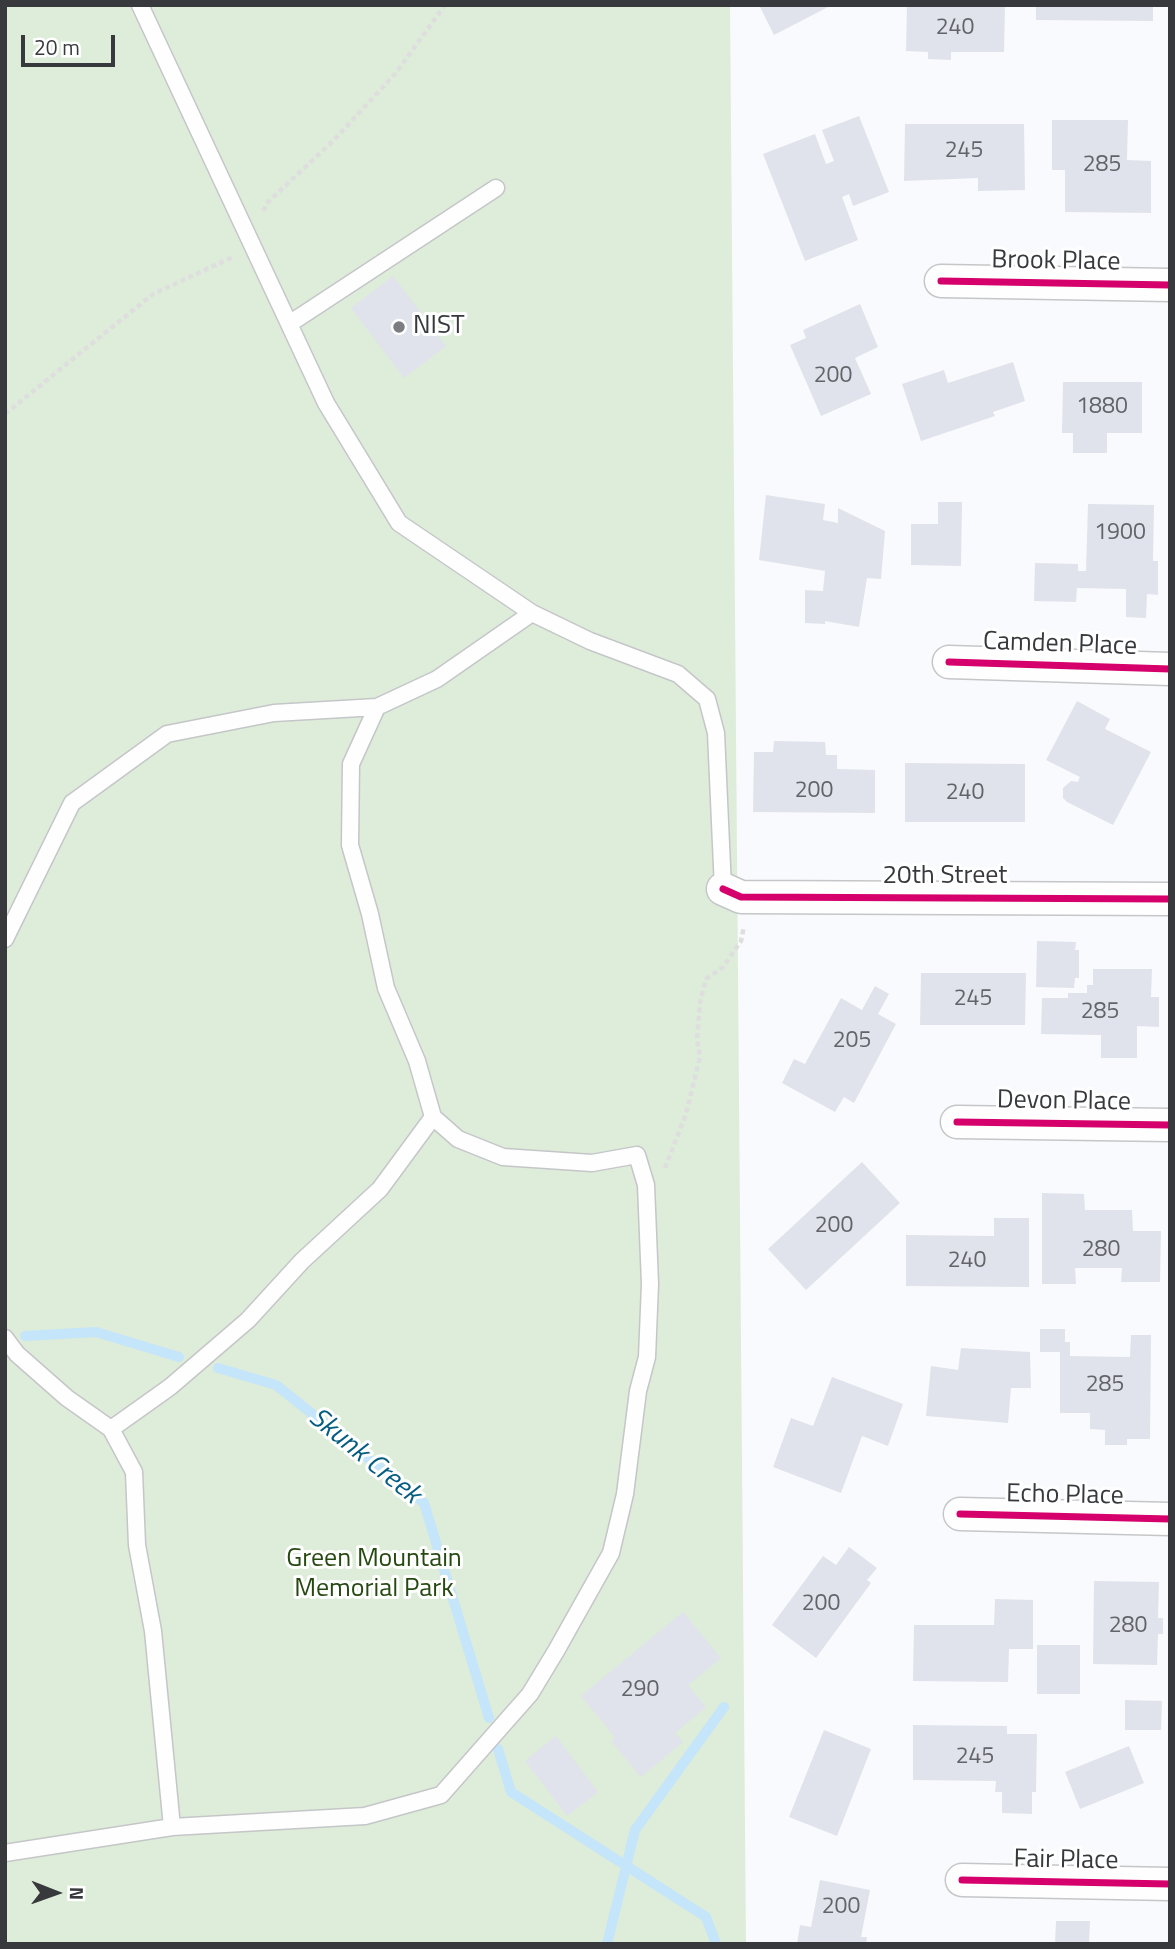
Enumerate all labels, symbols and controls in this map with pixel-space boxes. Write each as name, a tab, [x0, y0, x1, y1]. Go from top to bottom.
house number: 240	[936, 14, 974, 42]
scale bar	[24, 21, 119, 65]
text: 20 m	[34, 31, 80, 63]
house number: 245	[945, 137, 983, 165]
house number: 285	[1083, 151, 1121, 179]
street label: Brook Place	[991, 245, 1121, 279]
place label: NIST	[413, 311, 465, 343]
marker: NIST	[391, 319, 407, 335]
house number: 200	[814, 362, 852, 390]
house number: 1880	[1076, 393, 1128, 421]
house number: 1900	[1094, 519, 1146, 547]
street label: Camden Place	[982, 627, 1138, 663]
house number: 200	[795, 777, 833, 805]
house number: 240	[946, 779, 984, 807]
street label: 20th Street	[883, 861, 1007, 893]
house number: 245	[954, 985, 992, 1013]
house number: 285	[1081, 998, 1119, 1026]
house number: 205	[833, 1027, 871, 1055]
street label: Devon Place	[997, 1085, 1131, 1119]
house number: 200	[815, 1212, 853, 1240]
house number: 280	[1082, 1236, 1120, 1264]
house number: 240	[948, 1247, 986, 1275]
house number: 285	[1086, 1371, 1124, 1399]
water label: Skunk Creek	[301, 1402, 427, 1512]
street label: Echo Place	[1006, 1479, 1124, 1513]
park label: Green Mountain Memorial Park	[286, 1544, 462, 1606]
house number: 200	[802, 1590, 840, 1618]
house number: 280	[1109, 1612, 1147, 1640]
house number: 290	[621, 1676, 659, 1704]
house number: 245	[956, 1743, 994, 1771]
street label: Fair Place	[1013, 1844, 1119, 1878]
north arrow	[21, 1858, 91, 1928]
text: N	[63, 1887, 92, 1900]
house number: 200	[822, 1893, 860, 1921]

